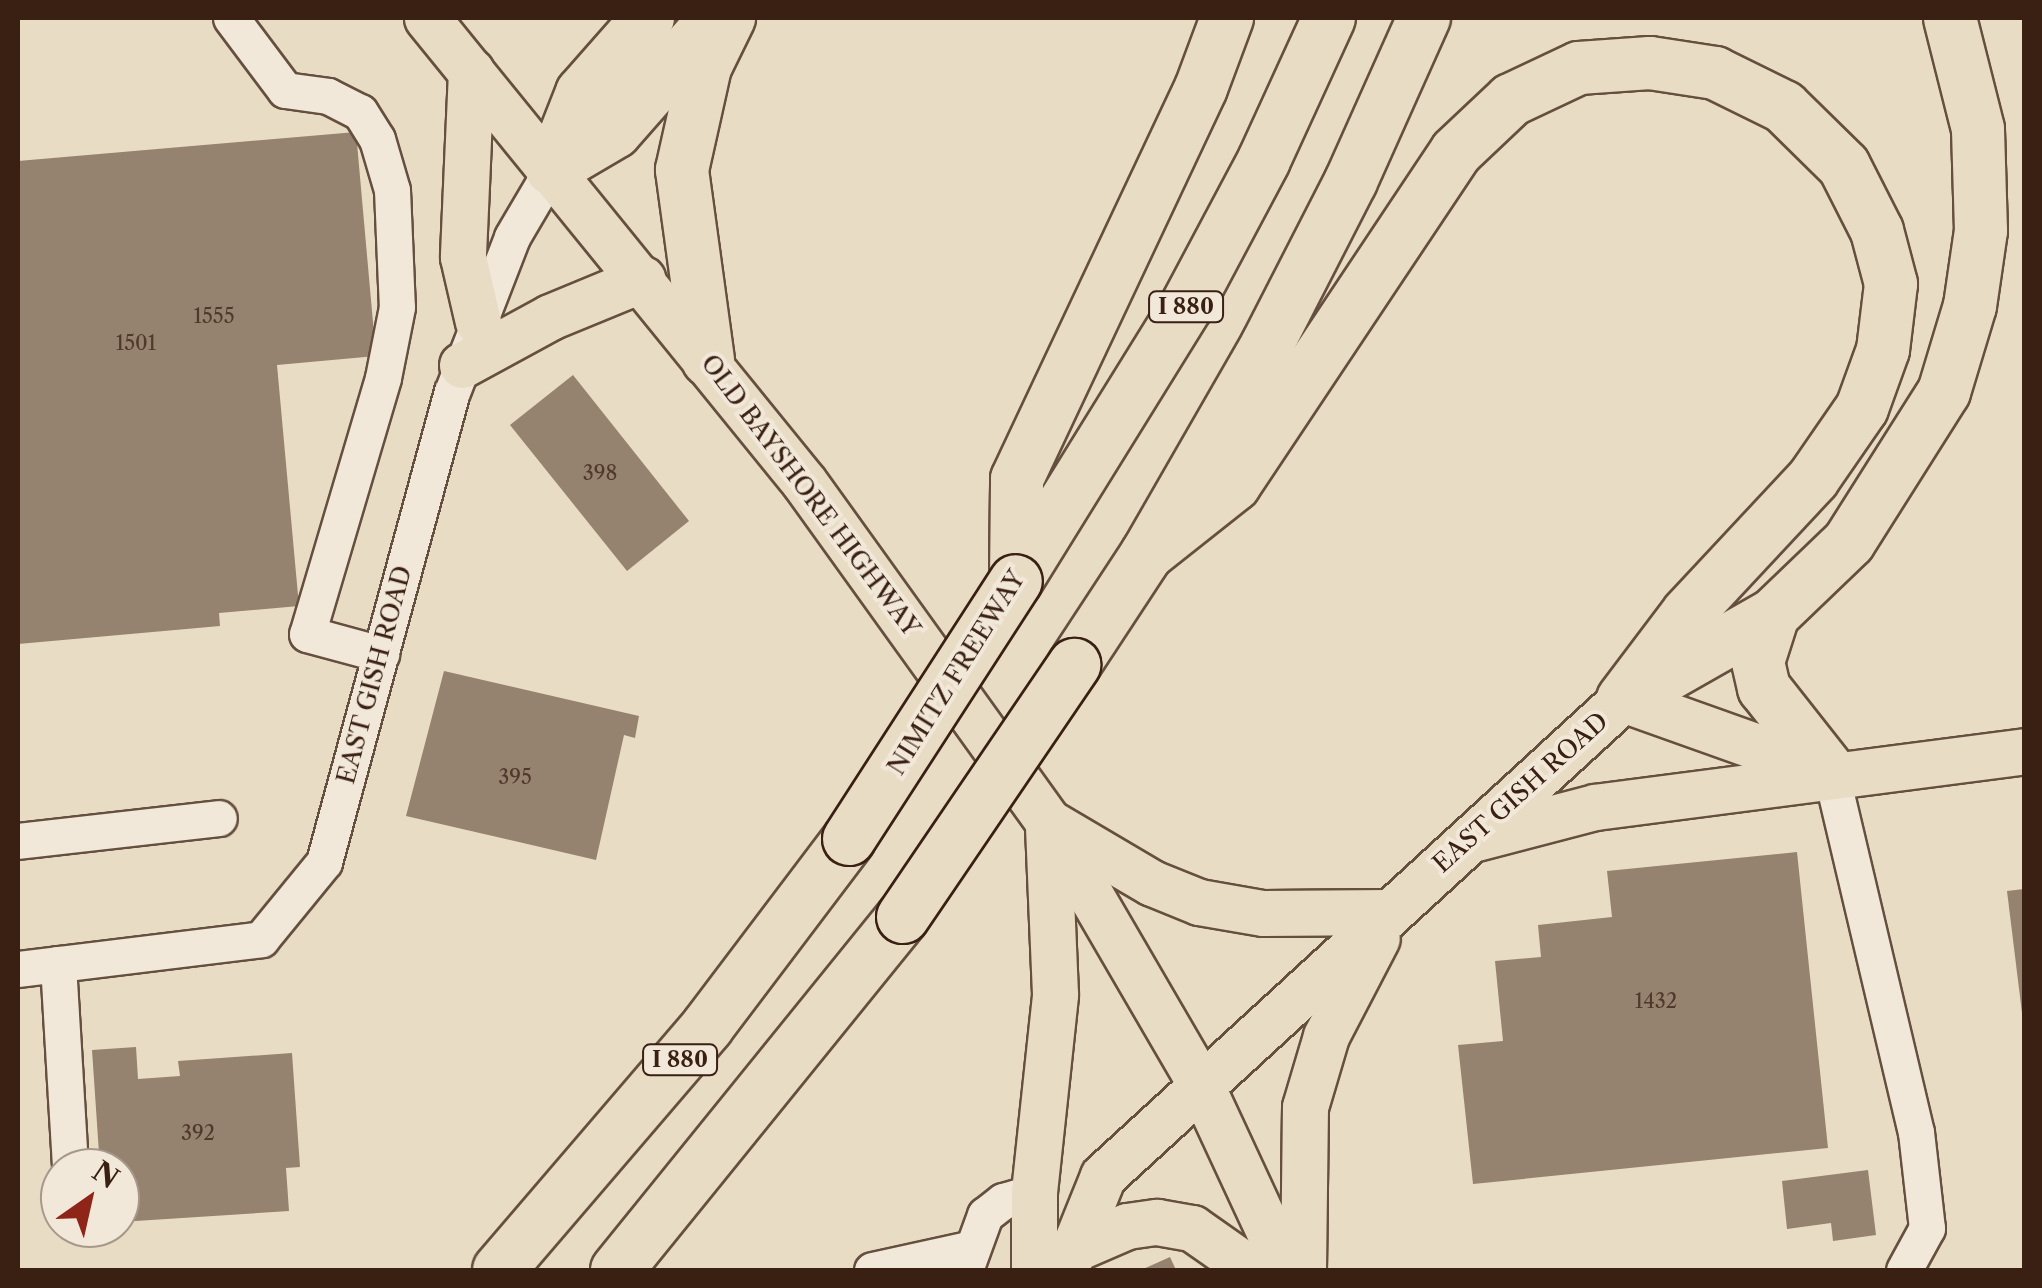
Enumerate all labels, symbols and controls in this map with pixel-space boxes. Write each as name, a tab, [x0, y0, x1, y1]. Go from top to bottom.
road number: I 880	[1146, 290, 1226, 324]
house number: 1555	[194, 304, 234, 328]
house number: 1501	[116, 331, 156, 355]
street label: OLD BAYSHORE HIGHWAY	[694, 349, 926, 643]
house number: 398	[583, 461, 617, 485]
street label: EAST GISH ROAD	[331, 562, 419, 788]
street label: NIMITZ FREEWAY	[882, 565, 1032, 781]
street label: EAST GISH ROAD	[1427, 706, 1615, 880]
house number: 395	[498, 765, 532, 789]
house number: 1432	[1635, 989, 1677, 1013]
road number: I 880	[640, 1043, 720, 1077]
house number: 392	[181, 1121, 215, 1145]
north arrow	[40, 1148, 140, 1248]
text: N	[86, 1154, 125, 1196]

